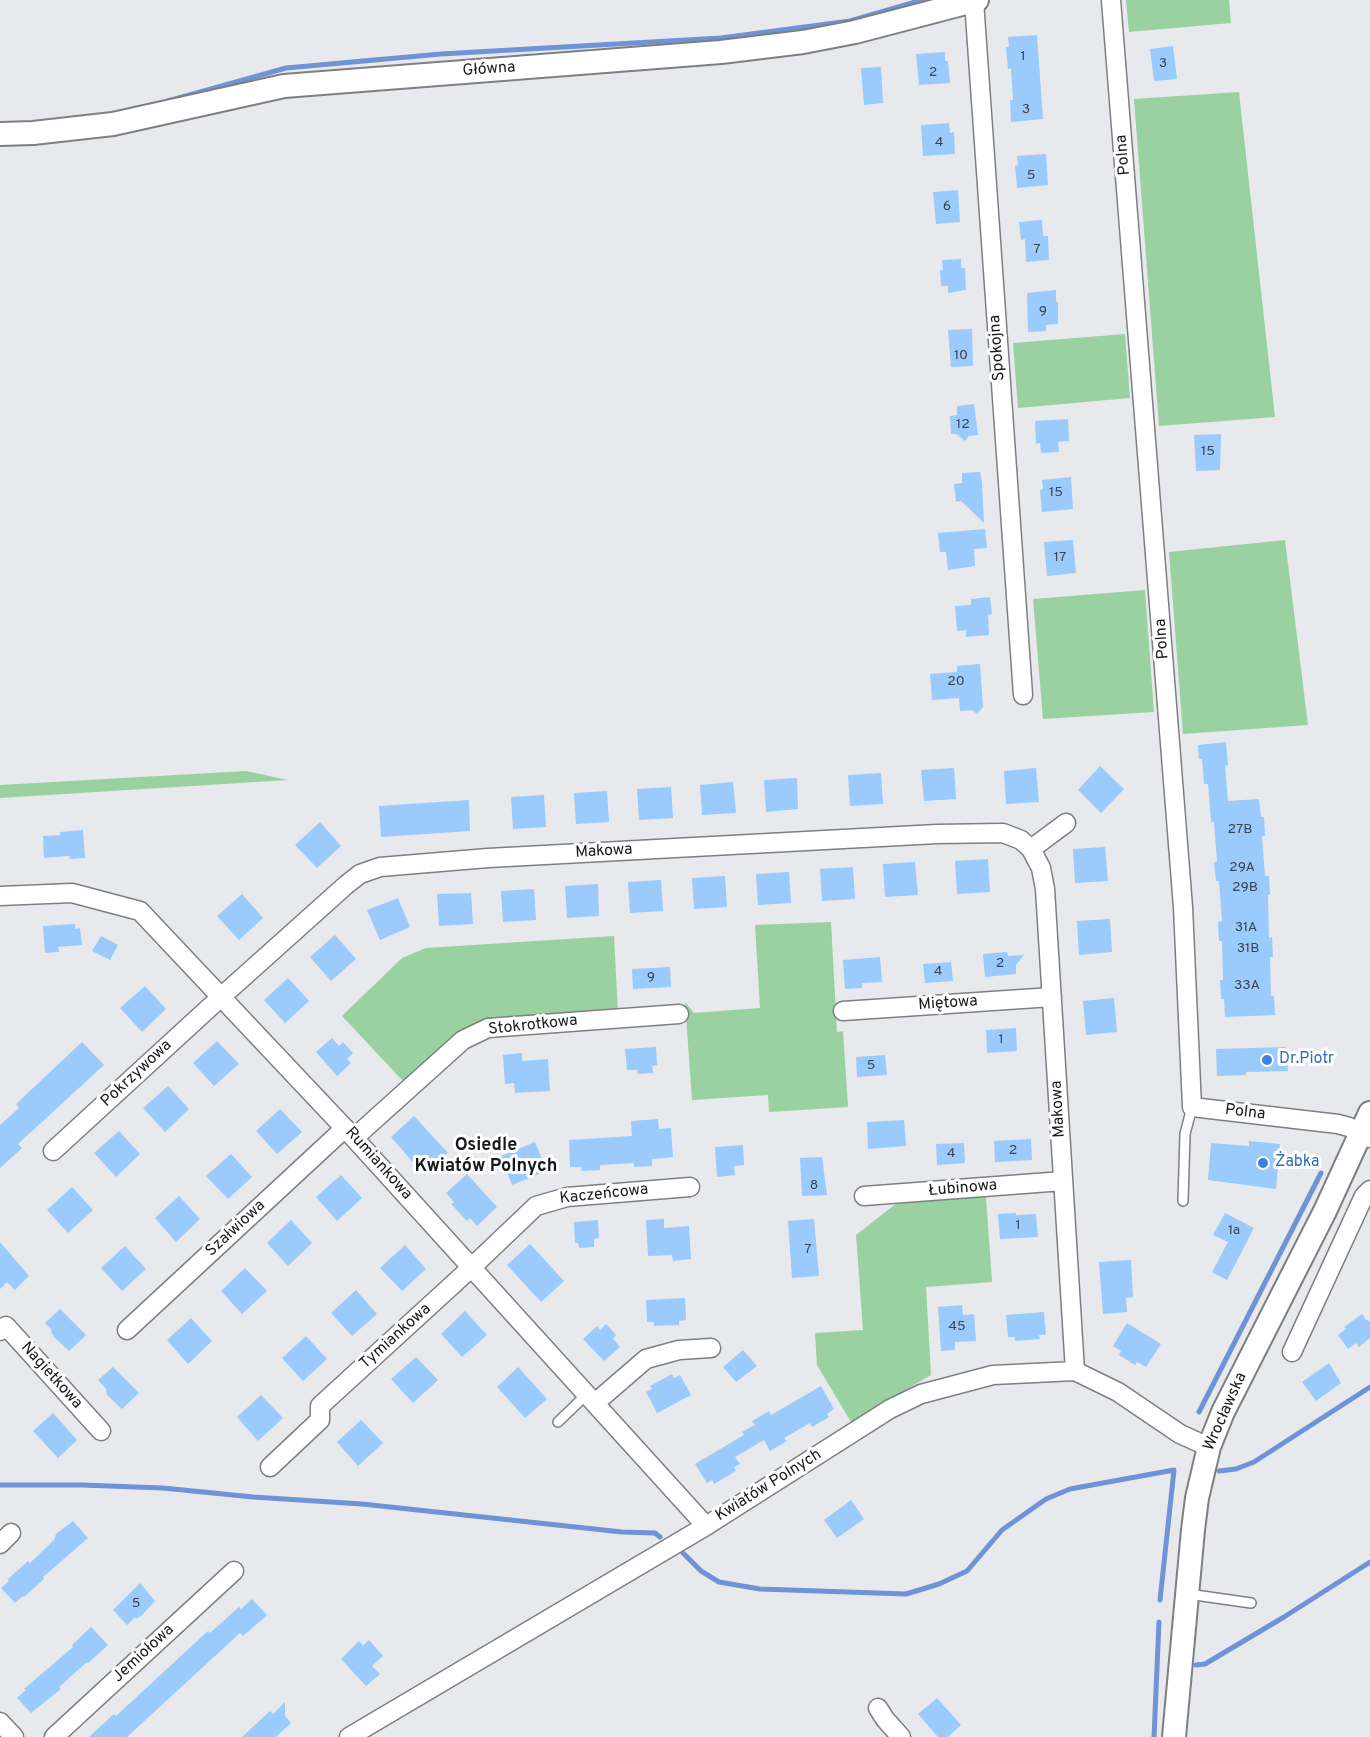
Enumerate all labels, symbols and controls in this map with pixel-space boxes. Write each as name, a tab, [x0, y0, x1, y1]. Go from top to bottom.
house number: 1	[1020, 49, 1026, 65]
house number: 3	[1159, 56, 1167, 72]
street label: Główna	[462, 59, 516, 81]
house number: 2	[929, 65, 937, 81]
house number: 3	[1022, 102, 1030, 118]
street label: Polna	[1113, 134, 1135, 176]
house number: 4	[935, 135, 943, 151]
house number: 5	[1027, 168, 1035, 184]
house number: 6	[943, 199, 951, 215]
house number: 7	[1033, 242, 1041, 258]
house number: 9	[1039, 304, 1047, 320]
street label: Spokojna	[986, 314, 1010, 382]
house number: 10	[954, 348, 968, 364]
house number: 12	[956, 417, 970, 433]
house number: 15	[1201, 444, 1215, 460]
house number: 15	[1049, 485, 1063, 501]
house number: 17	[1054, 550, 1066, 566]
street label: Polna	[1152, 618, 1174, 660]
house number: 20	[947, 674, 965, 690]
house number: 27B	[1228, 822, 1252, 838]
street label: Makowa	[575, 841, 633, 863]
house number: 29A	[1229, 860, 1255, 876]
house number: 29B	[1232, 880, 1258, 896]
house number: 31A	[1235, 920, 1257, 936]
house number: 31B	[1237, 941, 1259, 957]
house number: 2	[996, 956, 1004, 972]
house number: 4	[934, 964, 942, 980]
house number: 9	[647, 970, 655, 986]
house number: 33A	[1234, 978, 1260, 994]
street label: Miętowa	[918, 992, 978, 1016]
street label: Stokrotkowa	[487, 1012, 579, 1040]
house number: 1	[998, 1032, 1004, 1048]
street label: Pokrzywowa	[98, 1036, 176, 1112]
place label: Dr.Piotr	[1279, 1050, 1334, 1070]
marker: Dr.Piotr	[1260, 1053, 1274, 1067]
house number: 5	[867, 1058, 875, 1074]
street label: Makowa	[1048, 1080, 1070, 1138]
street label: Polna	[1224, 1101, 1266, 1125]
street label: Rumiankowa	[340, 1124, 416, 1204]
district label: Osiedle Kwiatów Polnych	[415, 1135, 557, 1178]
house number: 2	[1009, 1143, 1017, 1159]
house number: 4	[947, 1146, 955, 1162]
place label: Żabka	[1275, 1153, 1319, 1173]
marker: Żabka	[1256, 1156, 1270, 1170]
street label: Łubinowa	[928, 1176, 998, 1202]
house number: 8	[810, 1178, 818, 1194]
street label: Kaczeńcowa	[559, 1181, 649, 1209]
street label: Szałwiowa	[202, 1197, 270, 1261]
house number: 1	[1015, 1218, 1021, 1234]
house number: 1a	[1228, 1223, 1240, 1239]
house number: 7	[804, 1242, 812, 1258]
street label: Tymiankowa	[356, 1300, 436, 1374]
house number: 45	[948, 1319, 966, 1335]
street label: Nagietkowa	[16, 1339, 86, 1413]
street label: Wrocławska	[1200, 1370, 1252, 1454]
street label: Kwiatów Polnych	[712, 1446, 826, 1526]
house number: 5	[132, 1596, 140, 1612]
street label: Jemiołowa	[109, 1621, 179, 1687]

